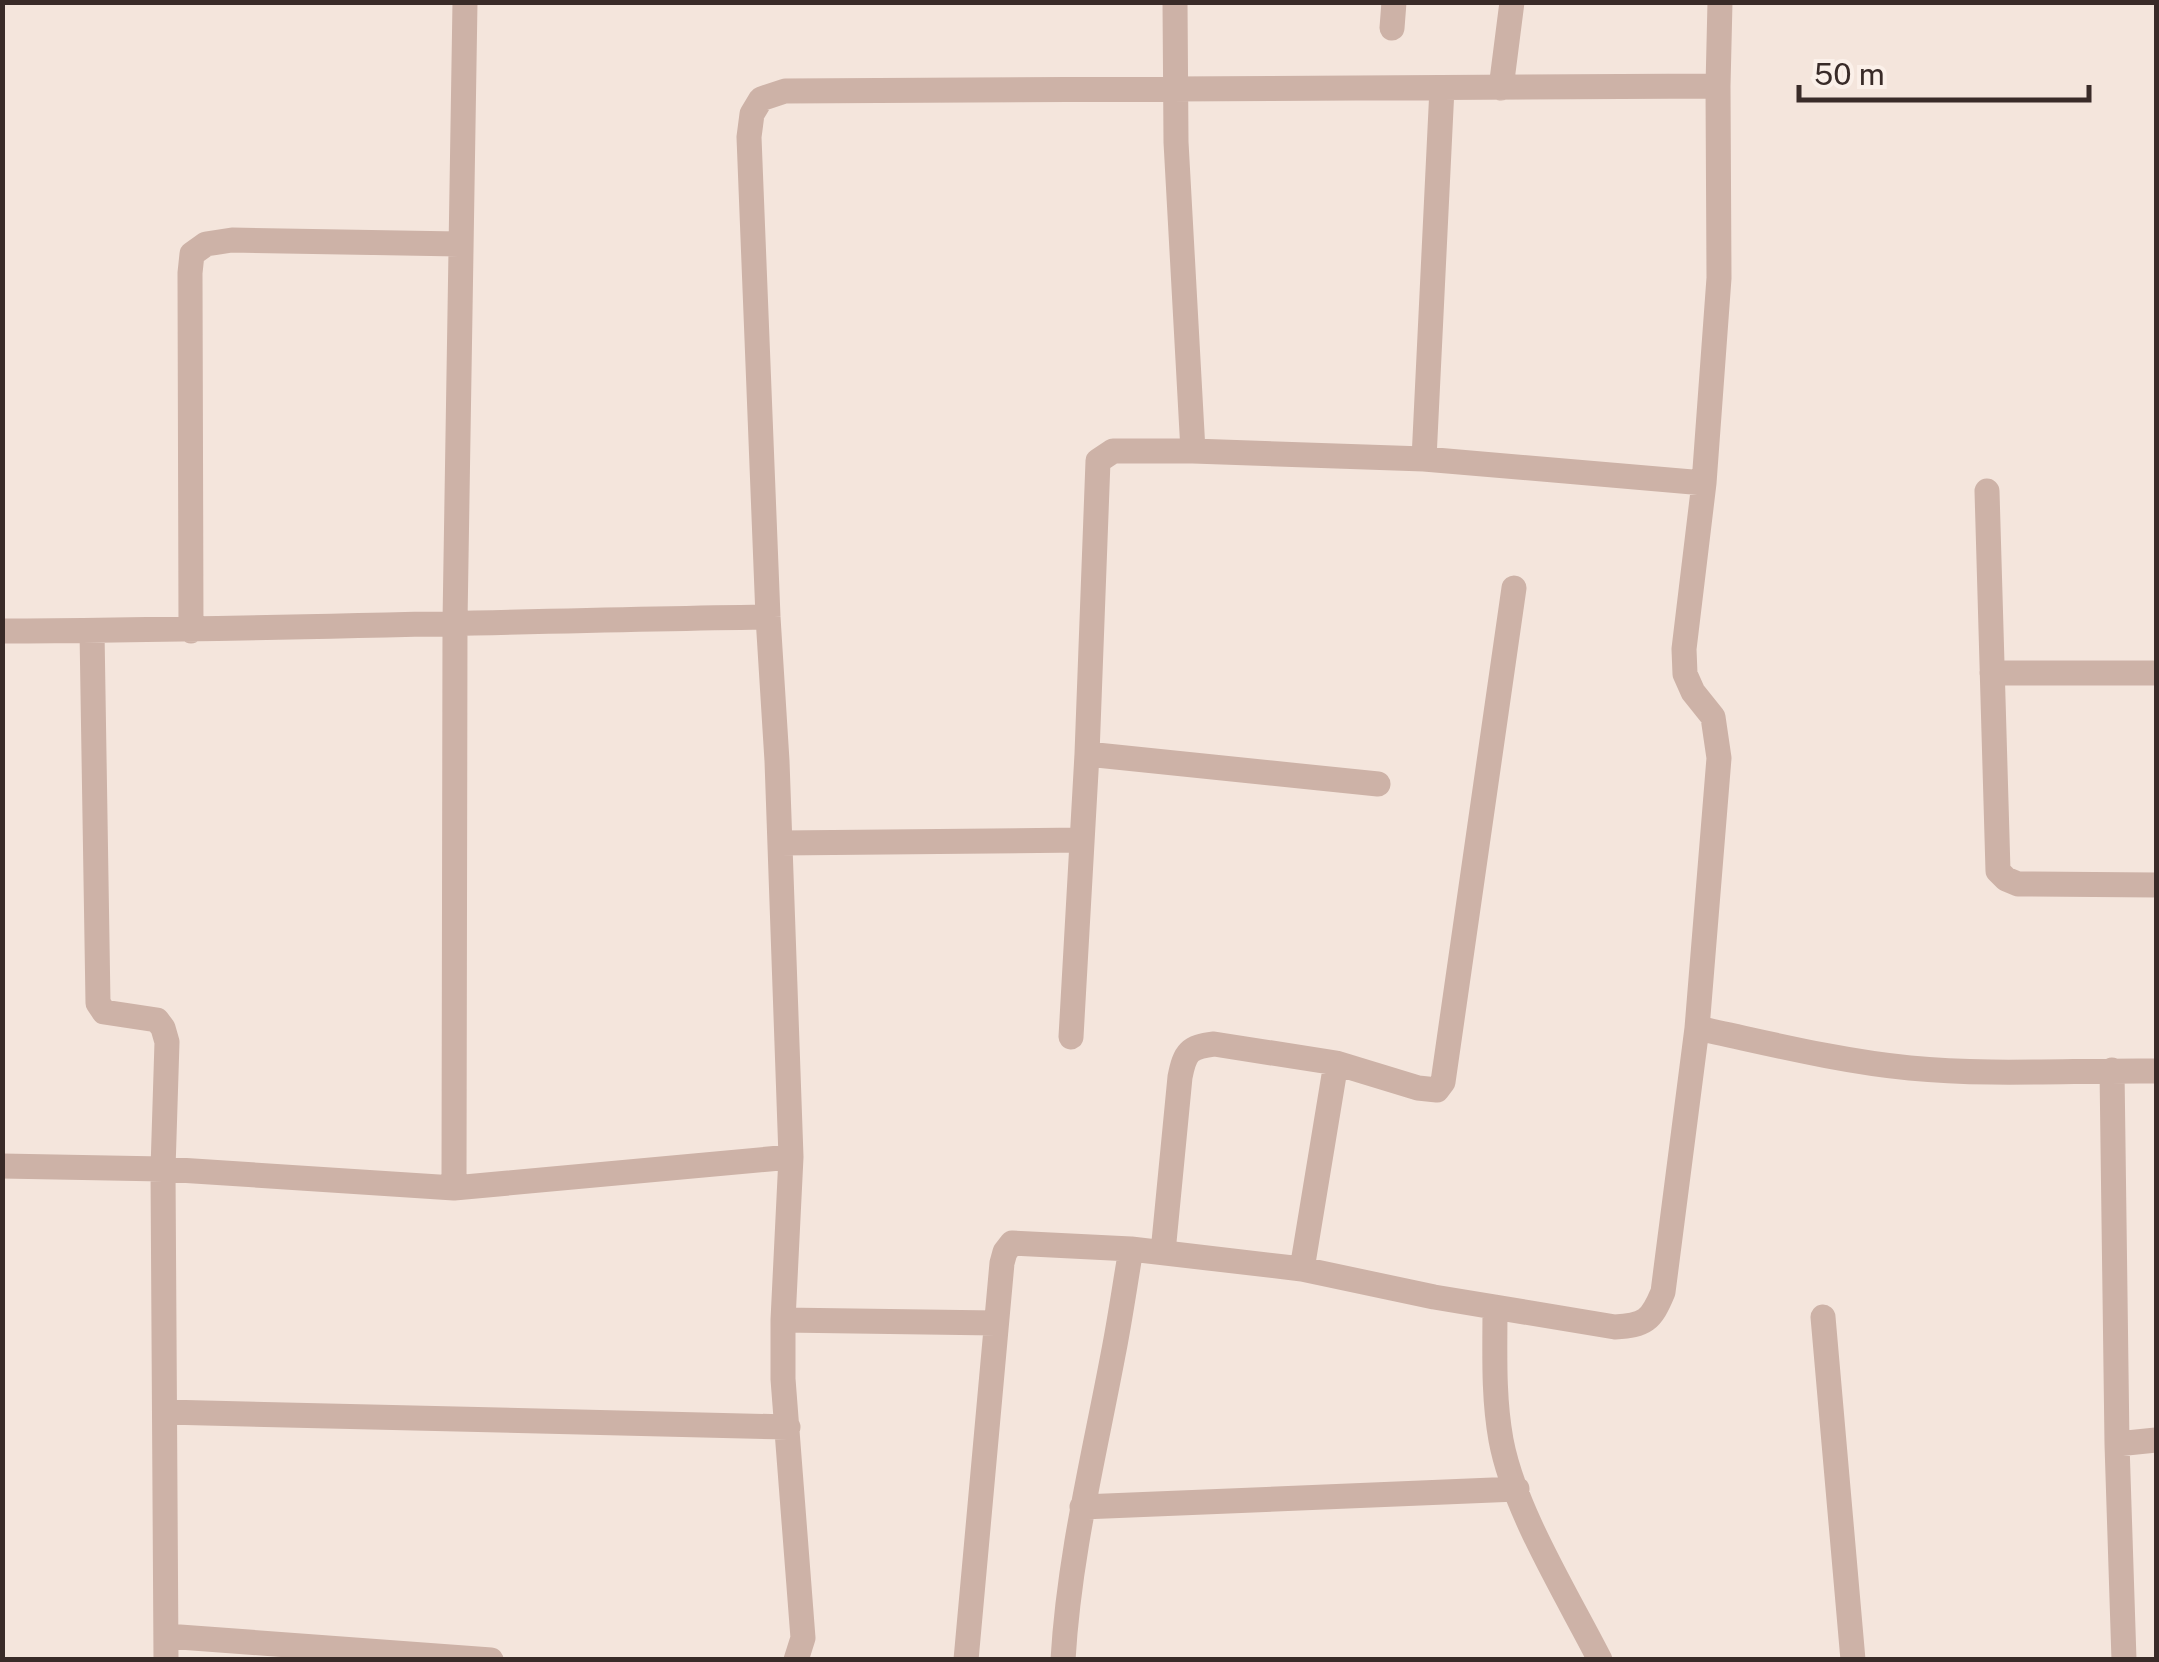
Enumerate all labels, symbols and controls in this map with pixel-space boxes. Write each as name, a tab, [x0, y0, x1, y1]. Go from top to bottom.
scale bar	[1799, 40, 2089, 102]
text: 50 m	[1814, 56, 1885, 92]

